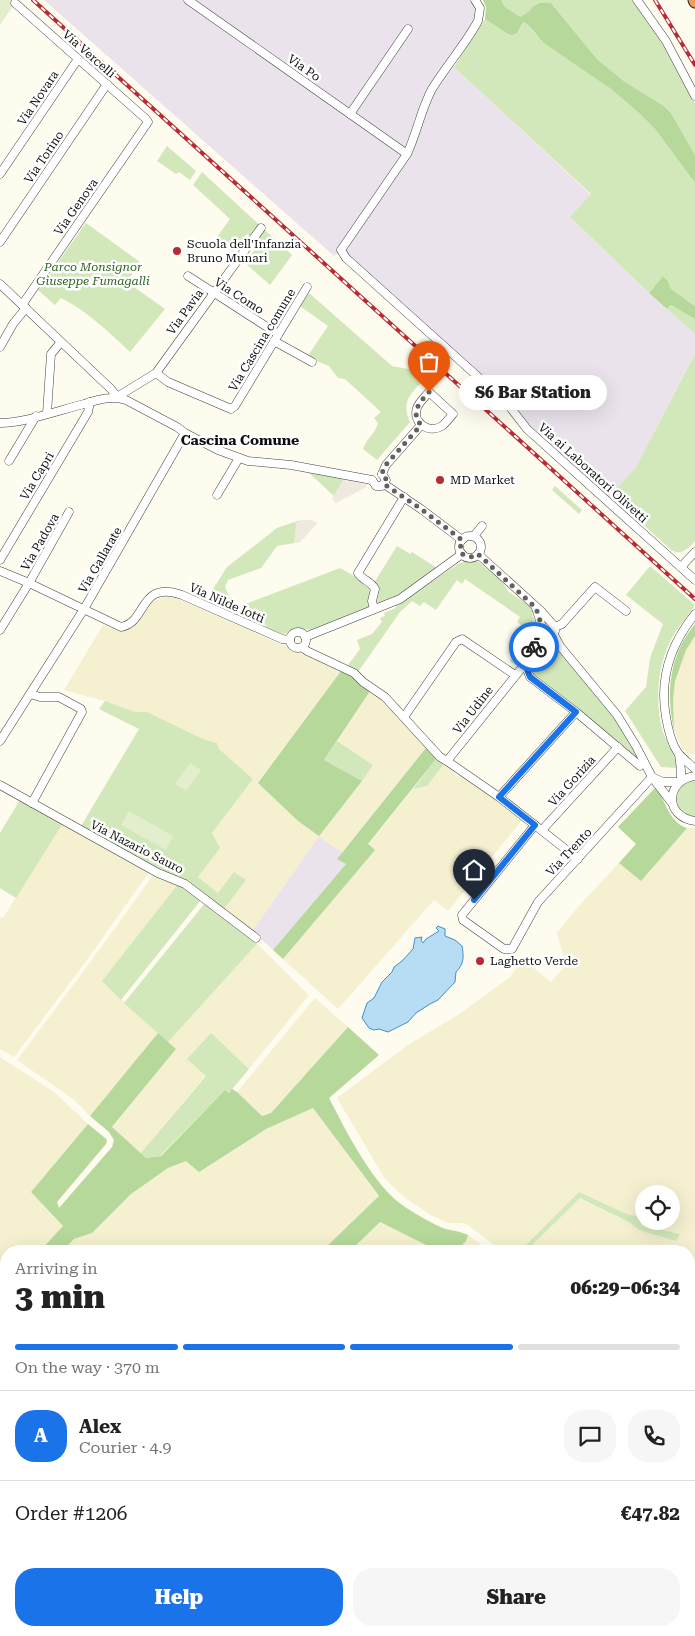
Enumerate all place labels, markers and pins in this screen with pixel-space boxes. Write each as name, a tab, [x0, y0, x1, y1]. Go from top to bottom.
place label: Scuola dell'Infanzia Bruno Munari	[187, 237, 301, 265]
marker: Scuola dell'Infanzia Bruno Munari	[171, 245, 183, 257]
pin	[408, 341, 450, 392]
callout: S6 Bar Station	[459, 374, 606, 410]
place label: MD Market	[450, 473, 515, 487]
marker: MD Market	[434, 474, 446, 486]
pin	[453, 849, 495, 900]
place label: Laghetto Verde	[490, 954, 578, 968]
marker: Laghetto Verde	[474, 955, 486, 967]

